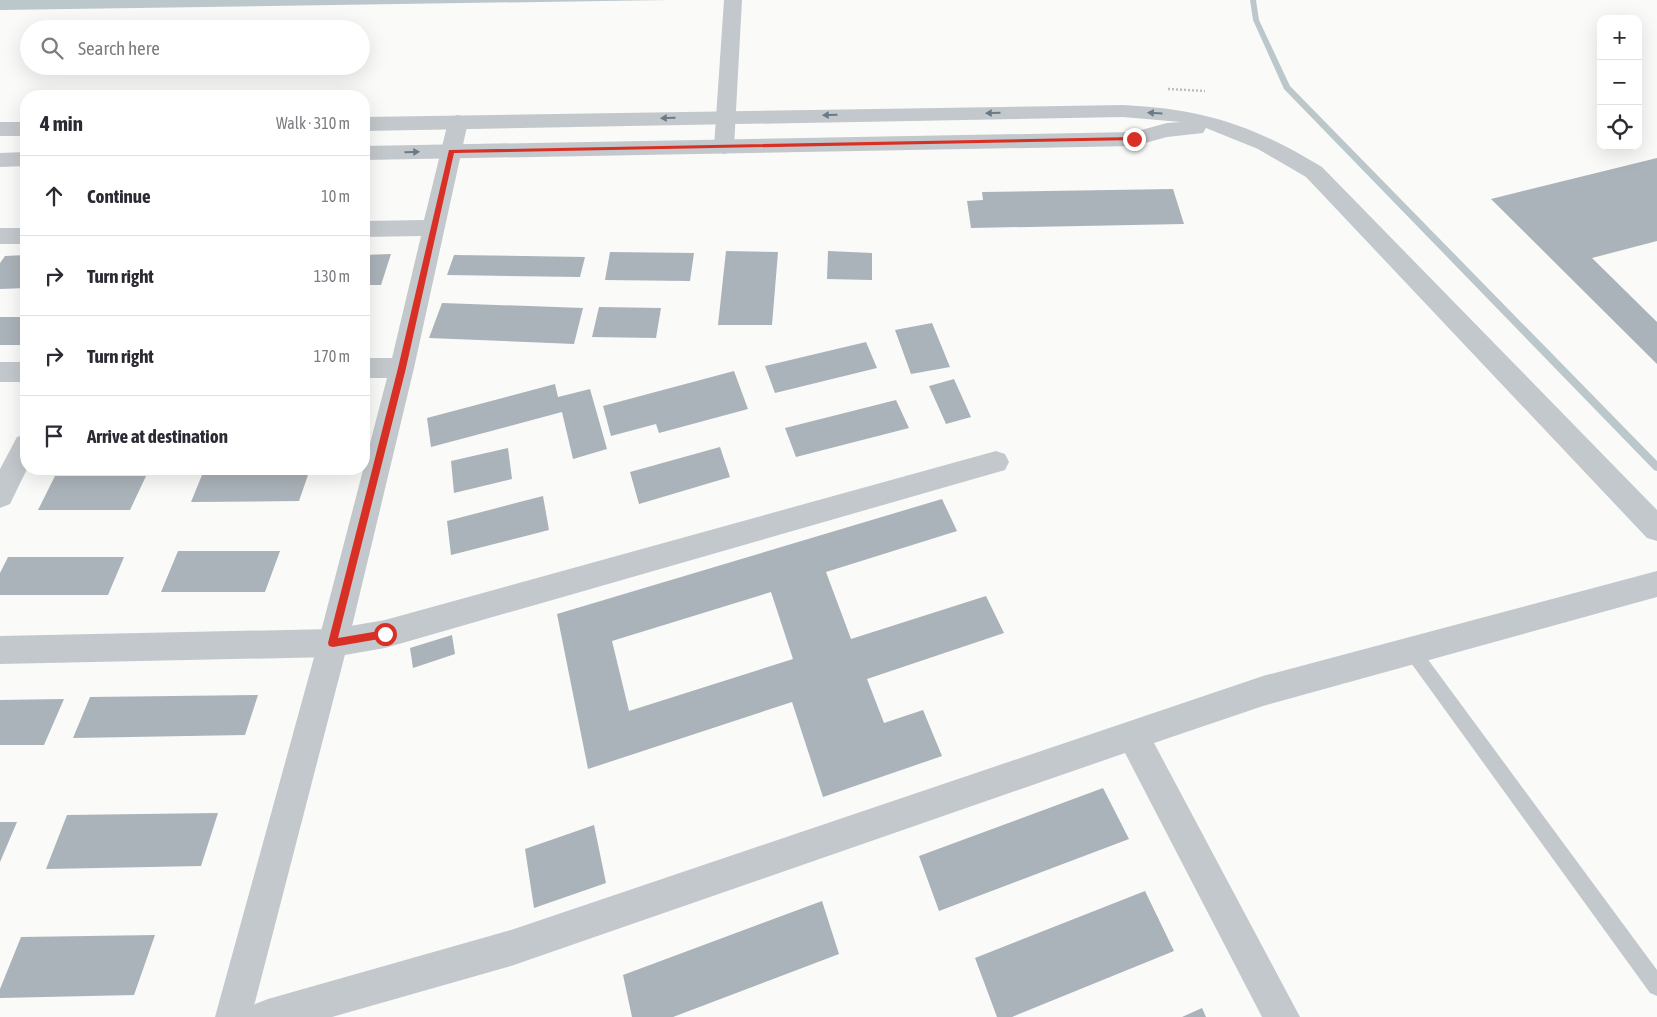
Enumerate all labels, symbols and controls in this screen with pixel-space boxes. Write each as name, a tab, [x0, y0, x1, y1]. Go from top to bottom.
map controls	[1597, 15, 1642, 150]
button: +	[1597, 15, 1642, 60]
search box	[20, 20, 370, 75]
icon: search	[38, 34, 66, 62]
text: Search here	[78, 37, 160, 59]
button: −	[1597, 60, 1642, 105]
button: locate	[1597, 105, 1642, 150]
one-way arrow	[984, 109, 1000, 117]
one-way arrow	[1147, 109, 1163, 117]
text: 4 min	[40, 111, 83, 135]
one-way arrow	[822, 111, 838, 119]
text: Walk · 310 m	[276, 114, 350, 132]
one-way arrow	[659, 114, 675, 122]
route end	[1123, 128, 1146, 151]
one-way arrow	[405, 148, 421, 156]
icon: ahead	[40, 182, 68, 210]
text: Continue	[87, 185, 151, 207]
text: 10 m	[321, 187, 350, 205]
icon: right	[40, 262, 68, 290]
text: Turn right	[87, 265, 154, 287]
text: 130 m	[314, 267, 350, 285]
icon: right	[40, 342, 68, 370]
text: Turn right	[87, 345, 154, 367]
text: 170 m	[314, 347, 350, 365]
icon: arrive	[40, 422, 68, 450]
text: Arrive at destination	[87, 425, 228, 447]
route start	[374, 623, 397, 646]

